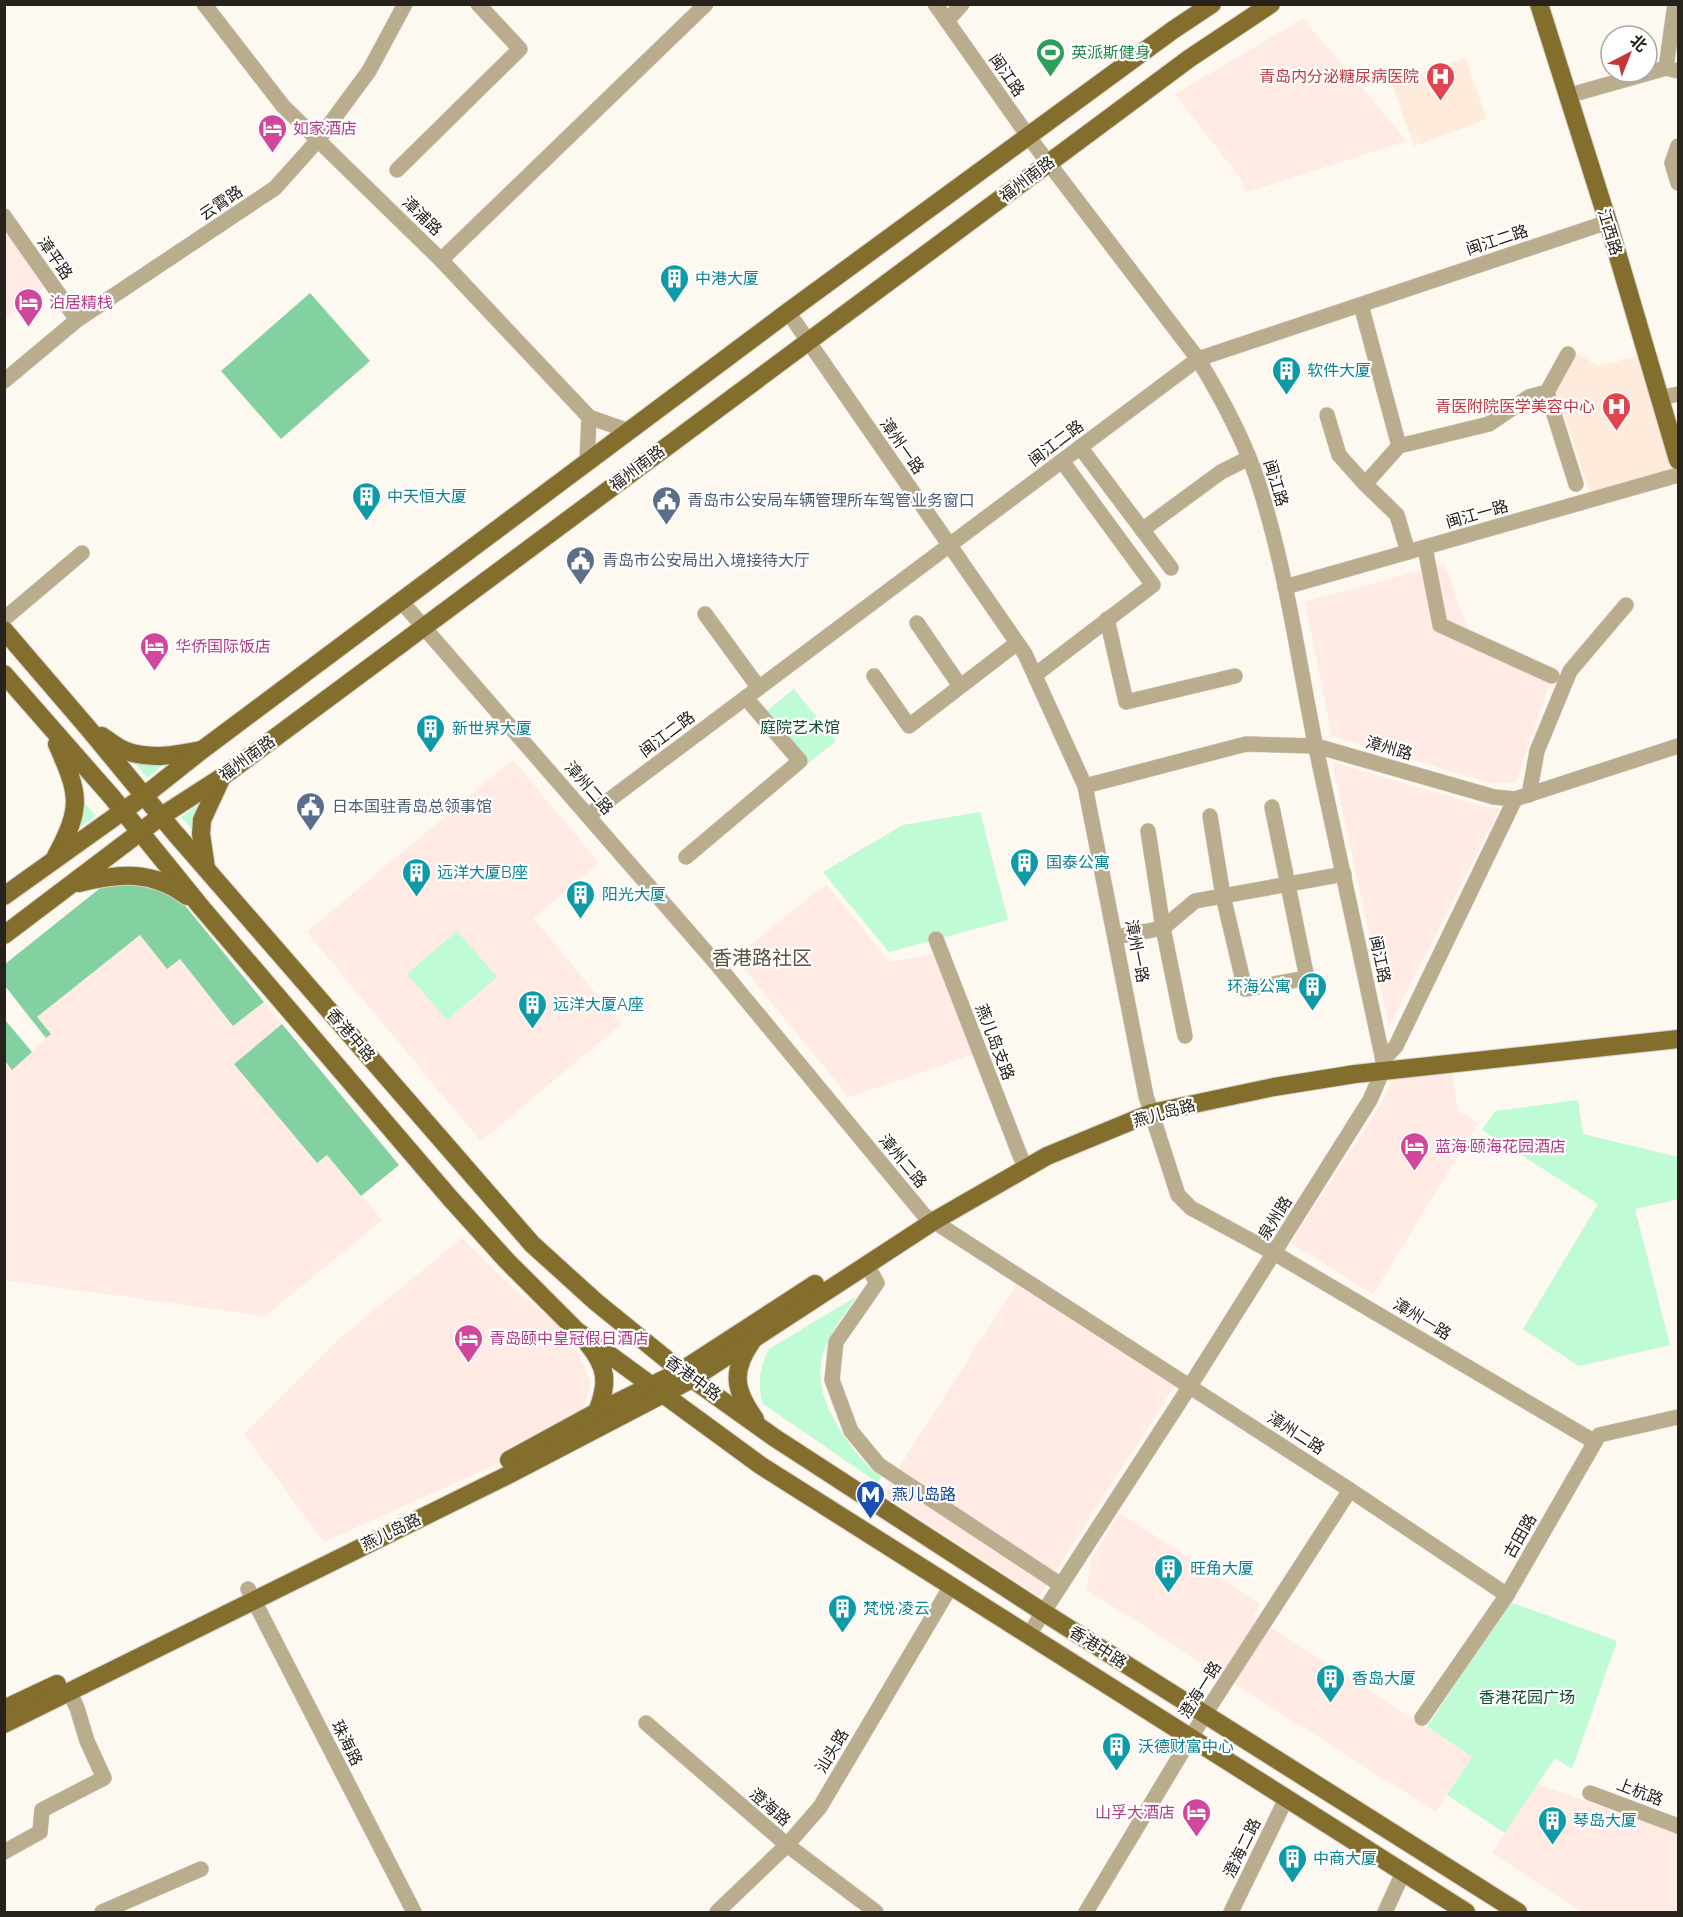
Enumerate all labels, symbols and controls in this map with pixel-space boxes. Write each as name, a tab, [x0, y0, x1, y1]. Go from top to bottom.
north arrow	[1599, 24, 1659, 84]
text: 北	[1626, 31, 1651, 56]
sports icon: 英派斯健身	[1034, 36, 1066, 78]
place label: 英派斯健身	[1071, 43, 1151, 62]
street label: 闽江路	[985, 50, 1029, 100]
hospital icon: 青岛内分泌糖尿病医院	[1424, 60, 1456, 102]
place label: 青岛内分泌糖尿病医院	[1259, 67, 1419, 86]
hotel icon: 如家酒店	[256, 112, 288, 154]
place label: 如家酒店	[293, 119, 357, 138]
street label: 福州南路	[996, 152, 1058, 206]
street label: 云霄路	[196, 182, 246, 224]
street label: 漳浦路	[398, 192, 446, 240]
street label: 江西路	[1594, 206, 1626, 258]
street label: 闽江二路	[1464, 221, 1530, 259]
street label: 漳平路	[33, 233, 77, 283]
building icon: 中港大厦	[658, 262, 690, 304]
place label: 中港大厦	[695, 269, 759, 288]
hotel icon: 泊居精栈	[12, 286, 44, 328]
place label: 泊居精栈	[49, 293, 113, 312]
building icon: 软件大厦	[1270, 354, 1302, 396]
place label: 软件大厦	[1307, 361, 1371, 380]
hospital icon: 青医附院医学美容中心	[1600, 390, 1632, 432]
place label: 青医附院医学美容中心	[1435, 397, 1595, 416]
street label: 漳州一路	[876, 414, 928, 478]
street label: 闽江二路	[1025, 416, 1087, 470]
street label: 福州南路	[606, 441, 668, 495]
street label: 闽江路	[1260, 457, 1292, 509]
building icon: 中天恒大厦	[350, 480, 382, 522]
public building icon: 青岛市公安局车辆管理所车驾管业务窗口	[650, 484, 682, 526]
place label: 中天恒大厦	[387, 487, 467, 506]
place label: 青岛市公安局车辆管理所车驾管业务窗口	[687, 491, 975, 510]
street label: 闽江一路	[1444, 496, 1510, 532]
public building icon: 青岛市公安局出入境接待大厅	[565, 544, 597, 586]
place label: 青岛市公安局出入境接待大厅	[602, 551, 810, 570]
hotel icon: 华侨国际饭店	[138, 630, 170, 672]
place label: 华侨国际饭店	[175, 637, 271, 656]
street label: 闽江二路	[636, 707, 698, 761]
building icon: 新世界大厦	[415, 712, 447, 754]
park label: 庭院艺术馆	[760, 718, 840, 737]
place label: 新世界大厦	[452, 719, 532, 738]
street label: 福州南路	[216, 732, 278, 784]
street label: 漳州路	[1363, 732, 1415, 764]
street label: 漳州二路	[561, 758, 617, 818]
public building icon: 日本国驻青岛总领事馆	[295, 790, 327, 832]
place label: 日本国驻青岛总领事馆	[332, 797, 492, 816]
building icon: 国泰公寓	[1009, 846, 1041, 888]
place label: 国泰公寓	[1046, 853, 1110, 872]
building icon: 远洋大厦B座	[400, 856, 432, 898]
place label: 远洋大厦B座	[437, 863, 528, 882]
building icon: 阳光大厦	[565, 878, 597, 920]
place label: 阳光大厦	[602, 885, 666, 904]
street label: 漳州一路	[1122, 918, 1152, 984]
street label: 闽江路	[1366, 934, 1394, 984]
district label: 香港路社区	[712, 946, 812, 970]
building icon: 环海公寓	[1296, 970, 1328, 1012]
place label: 环海公寓	[1227, 977, 1291, 996]
building icon: 远洋大厦A座	[516, 988, 548, 1030]
place label: 远洋大厦A座	[553, 995, 644, 1014]
street label: 燕儿岛支路	[972, 1001, 1018, 1083]
street label: 香港中路	[323, 1005, 379, 1065]
street label: 燕儿岛路	[1131, 1095, 1197, 1131]
street label: 漳州二路	[875, 1130, 931, 1192]
hotel icon: 蓝海·颐海花园酒店	[1398, 1130, 1430, 1172]
place label: 蓝海·颐海花园酒店	[1435, 1137, 1566, 1156]
street label: 泉州路	[1254, 1193, 1296, 1243]
street label: 漳州一路	[1390, 1294, 1454, 1344]
hotel icon: 青岛颐中皇冠假日酒店	[452, 1322, 484, 1364]
place label: 青岛颐中皇冠假日酒店	[489, 1329, 649, 1348]
street label: 香港中路	[662, 1352, 724, 1404]
street label: 漳州二路	[1264, 1408, 1328, 1458]
metro station icon: 燕儿岛路	[855, 1478, 887, 1520]
place label: 燕儿岛路	[892, 1485, 956, 1504]
street label: 燕儿岛路	[358, 1509, 424, 1555]
street label: 古田路	[1500, 1510, 1540, 1562]
building icon: 旺角大厦	[1153, 1552, 1185, 1594]
place label: 旺角大厦	[1190, 1559, 1254, 1578]
building icon: 梵悦·凌云	[826, 1592, 858, 1634]
place label: 梵悦·凌云	[863, 1599, 930, 1618]
street label: 香港中路	[1066, 1622, 1130, 1672]
street label: 澄海一路	[1175, 1658, 1225, 1722]
building icon: 香岛大厦	[1315, 1662, 1347, 1704]
place label: 香岛大厦	[1352, 1669, 1416, 1688]
park label: 香港花园广场	[1479, 1688, 1575, 1707]
street label: 珠海路	[328, 1717, 366, 1769]
street label: 汕头路	[811, 1726, 853, 1776]
building icon: 沃德财富中心	[1101, 1730, 1133, 1772]
place label: 沃德财富中心	[1138, 1737, 1234, 1756]
street label: 上杭路	[1614, 1775, 1666, 1809]
street label: 澄海路	[746, 1784, 794, 1830]
hotel icon: 山孚大酒店	[1180, 1796, 1212, 1838]
place label: 山孚大酒店	[1095, 1803, 1175, 1822]
building icon: 琴岛大厦	[1536, 1804, 1568, 1846]
place label: 琴岛大厦	[1573, 1811, 1637, 1830]
street label: 澄海二路	[1219, 1815, 1265, 1881]
building icon: 中商大厦	[1276, 1842, 1308, 1884]
place label: 中商大厦	[1313, 1849, 1377, 1868]

